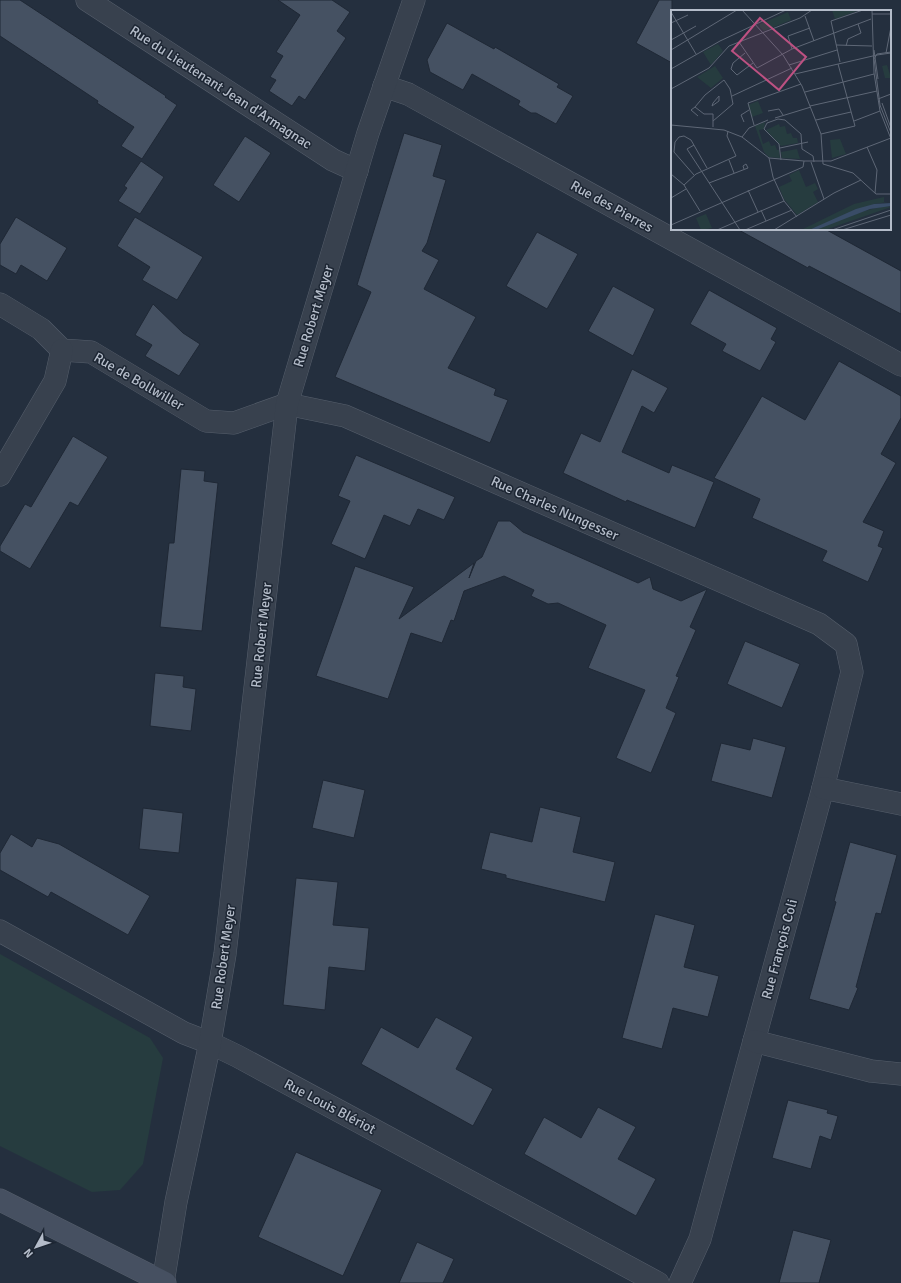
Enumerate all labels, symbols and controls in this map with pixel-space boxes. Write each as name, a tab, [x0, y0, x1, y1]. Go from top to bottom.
inset map	[671, 10, 891, 230]
street label: Rue du Lieutenant Jean d'Armagnac	[127, 22, 315, 153]
street label: Rue des Pierres	[568, 177, 656, 236]
street label: Rue Robert Meyer	[290, 262, 337, 369]
street label: Rue de Bollwiller	[91, 349, 188, 415]
street label: Rue Charles Nungesser	[488, 473, 622, 545]
street label: Rue Robert Meyer	[248, 581, 276, 689]
street label: Rue François Coli	[758, 897, 801, 1001]
street label: Rue Robert Meyer	[208, 903, 239, 1011]
street label: Rue Louis Blériot	[281, 1075, 379, 1138]
north arrow	[16, 1227, 56, 1267]
text: N	[21, 1246, 36, 1260]

